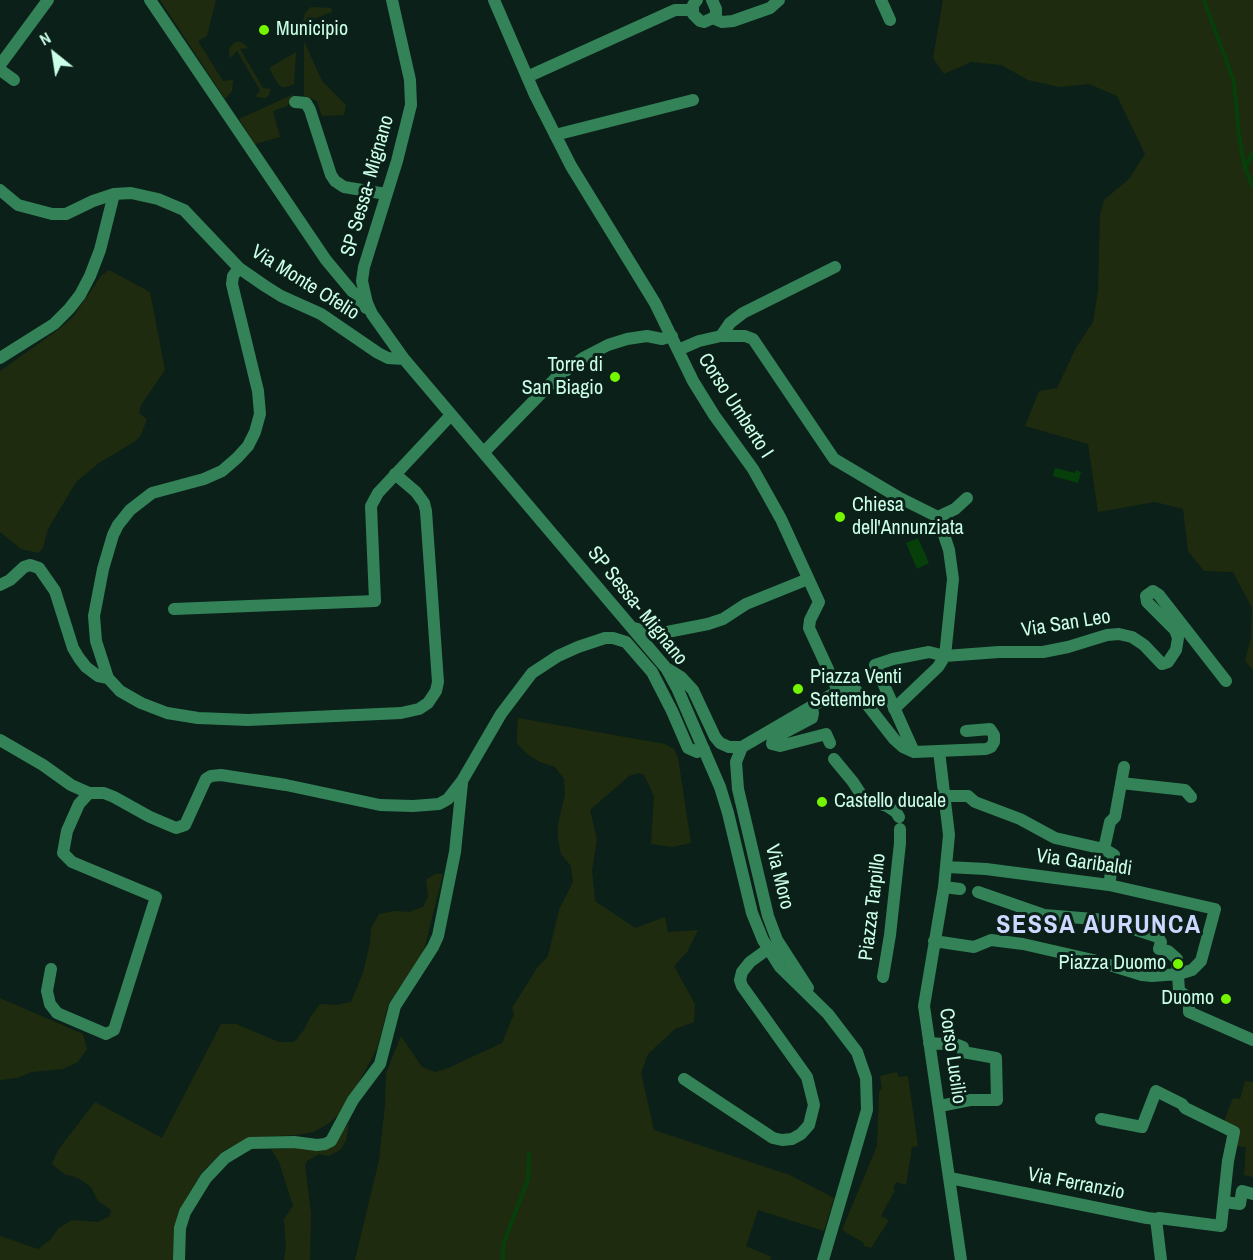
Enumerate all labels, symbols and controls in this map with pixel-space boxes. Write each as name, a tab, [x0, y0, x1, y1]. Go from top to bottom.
place label: Municipio	[276, 18, 348, 42]
marker: Municipio	[257, 23, 271, 37]
north arrow	[24, 24, 84, 84]
text: N	[35, 27, 55, 50]
street label: SP Sessa- Mignano	[336, 113, 400, 259]
street label: Via Monte Ofelio	[247, 240, 363, 326]
street label: Corso Umberto I	[692, 349, 778, 463]
place label: Torre di San Biagio	[522, 354, 603, 401]
marker: Torre di San Biagio	[608, 370, 622, 384]
place label: Chiesa dell'Annunziata	[852, 494, 964, 541]
marker: Chiesa dell'Annunziata	[833, 510, 847, 524]
street label: SP Sessa- Mignano	[582, 542, 692, 670]
street label: Via San Leo	[1020, 605, 1112, 643]
place label: Piazza Venti Settembre	[810, 666, 902, 713]
marker: Piazza Venti Settembre	[791, 682, 805, 696]
place label: Castello ducale	[834, 790, 946, 814]
marker: Castello ducale	[815, 795, 829, 809]
street label: Via Moro	[759, 842, 799, 912]
street label: Via Garibaldi	[1035, 844, 1133, 882]
street label: Piazza Tarpillo	[855, 852, 891, 962]
district label: SESSA AURUNCA	[996, 910, 1202, 942]
place label: Piazza Duomo	[1058, 952, 1166, 976]
marker: Piazza Duomo	[1171, 957, 1185, 971]
place label: Duomo	[1161, 987, 1214, 1011]
marker: Duomo	[1219, 992, 1233, 1006]
street label: Corso Lucilio	[933, 1006, 971, 1106]
street label: Via Ferranzio	[1025, 1163, 1127, 1205]

